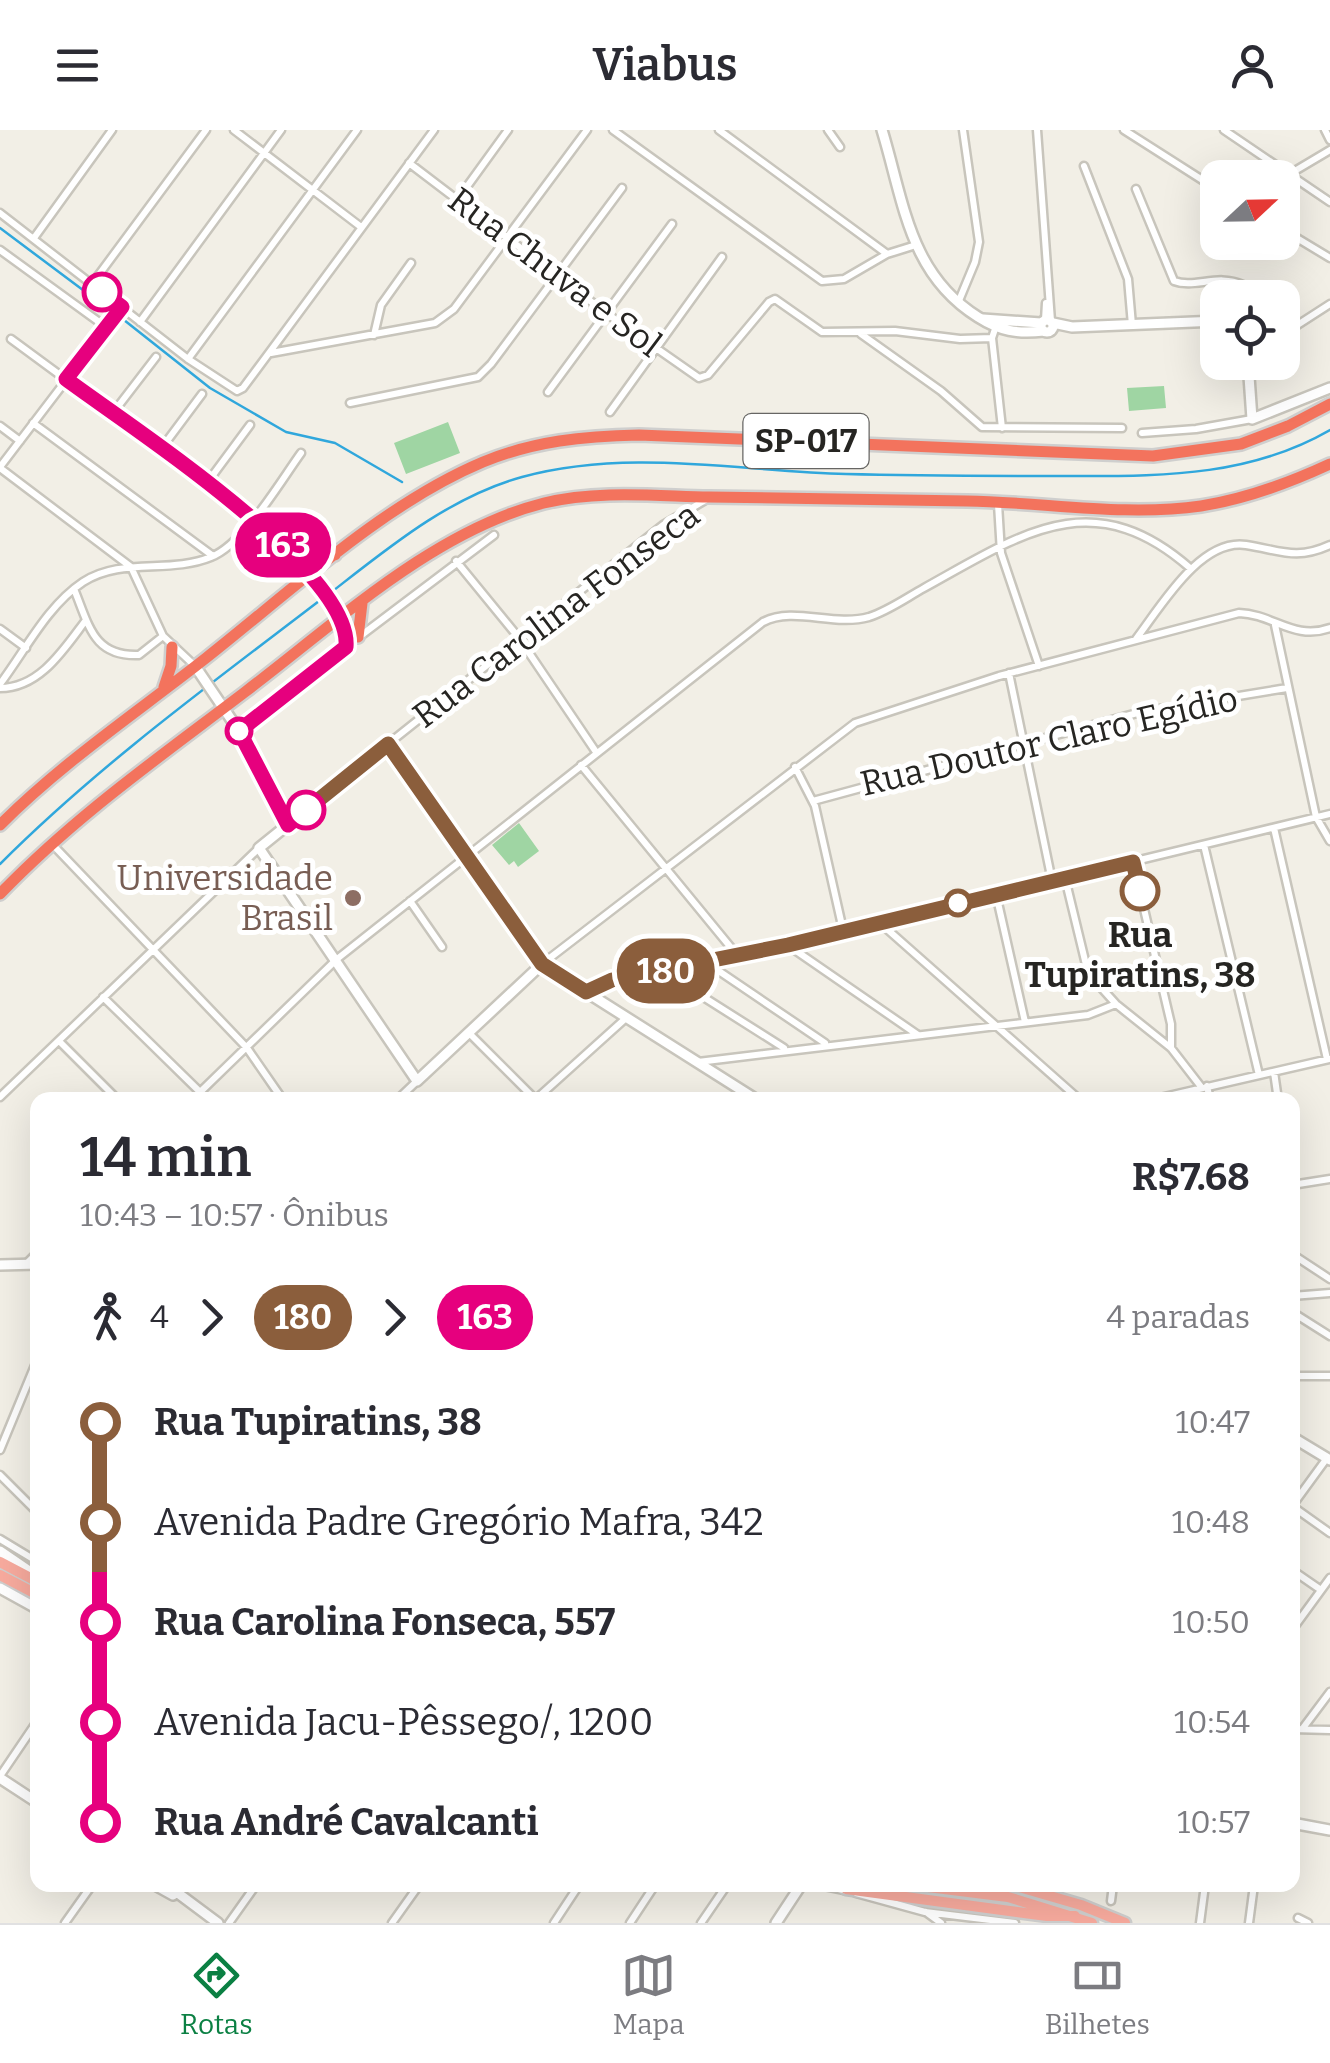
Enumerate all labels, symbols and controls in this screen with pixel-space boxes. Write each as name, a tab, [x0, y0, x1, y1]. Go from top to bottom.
icon: menu	[50, 38, 105, 93]
text: Viabus	[593, 38, 737, 92]
icon: person	[1225, 38, 1280, 93]
north arrow	[1200, 160, 1300, 260]
map controls	[1200, 160, 1300, 380]
street label: Rua Chuva e Sol	[440, 178, 670, 366]
unlabelled marker	[83, 273, 121, 311]
button: locate	[1200, 280, 1300, 380]
road number: SP-017	[744, 414, 868, 468]
street label: Rua Carolina Fonseca	[405, 494, 707, 736]
line badge: 163	[226, 512, 340, 578]
text: 163	[255, 524, 311, 566]
street label: Rua Doutor Claro Egídio	[856, 677, 1242, 805]
unlabelled marker	[226, 718, 252, 744]
unlabelled marker	[287, 791, 325, 829]
place label: Universidade Brasil	[116, 857, 333, 939]
marker: Rua Tupiratins, 38	[1121, 872, 1159, 910]
marker: Universidade Brasil	[342, 887, 364, 909]
unlabelled marker	[945, 890, 971, 916]
place label: Rua Tupiratins, 38	[1024, 914, 1256, 996]
line badge: 180	[608, 938, 724, 1004]
text: 180	[637, 950, 695, 992]
text: 14 min	[80, 1125, 251, 1191]
text: R$7.68	[1132, 1154, 1250, 1200]
text: 10:43 – 10:57 · Ônibus	[80, 1196, 389, 1234]
icon: walk	[80, 1290, 135, 1345]
icon: forward	[184, 1290, 239, 1345]
icon: forward	[367, 1290, 422, 1345]
text: 180	[274, 1296, 332, 1338]
text: 163	[457, 1296, 513, 1338]
text: 4	[150, 1298, 169, 1336]
text: 4 paradas	[1106, 1298, 1250, 1336]
text: Rua Tupiratins, 38	[154, 1399, 482, 1445]
text: 10:47	[1175, 1403, 1250, 1441]
text: Avenida Padre Gregório Mafra, 342	[154, 1499, 764, 1545]
text: 10:48	[1172, 1503, 1250, 1541]
text: Rua Carolina Fonseca, 557	[154, 1599, 615, 1645]
text: 10:50	[1172, 1603, 1250, 1641]
text: Avenida Jacu-Pêssego/, 1200	[154, 1699, 653, 1745]
text: 10:54	[1174, 1703, 1250, 1741]
text: Rua André Cavalcanti	[154, 1799, 539, 1845]
text: 10:57	[1177, 1803, 1250, 1841]
tab: Rotas	[180, 1948, 253, 2041]
tab: Mapa	[613, 1948, 685, 2041]
tab: Bilhetes	[1045, 1948, 1150, 2041]

